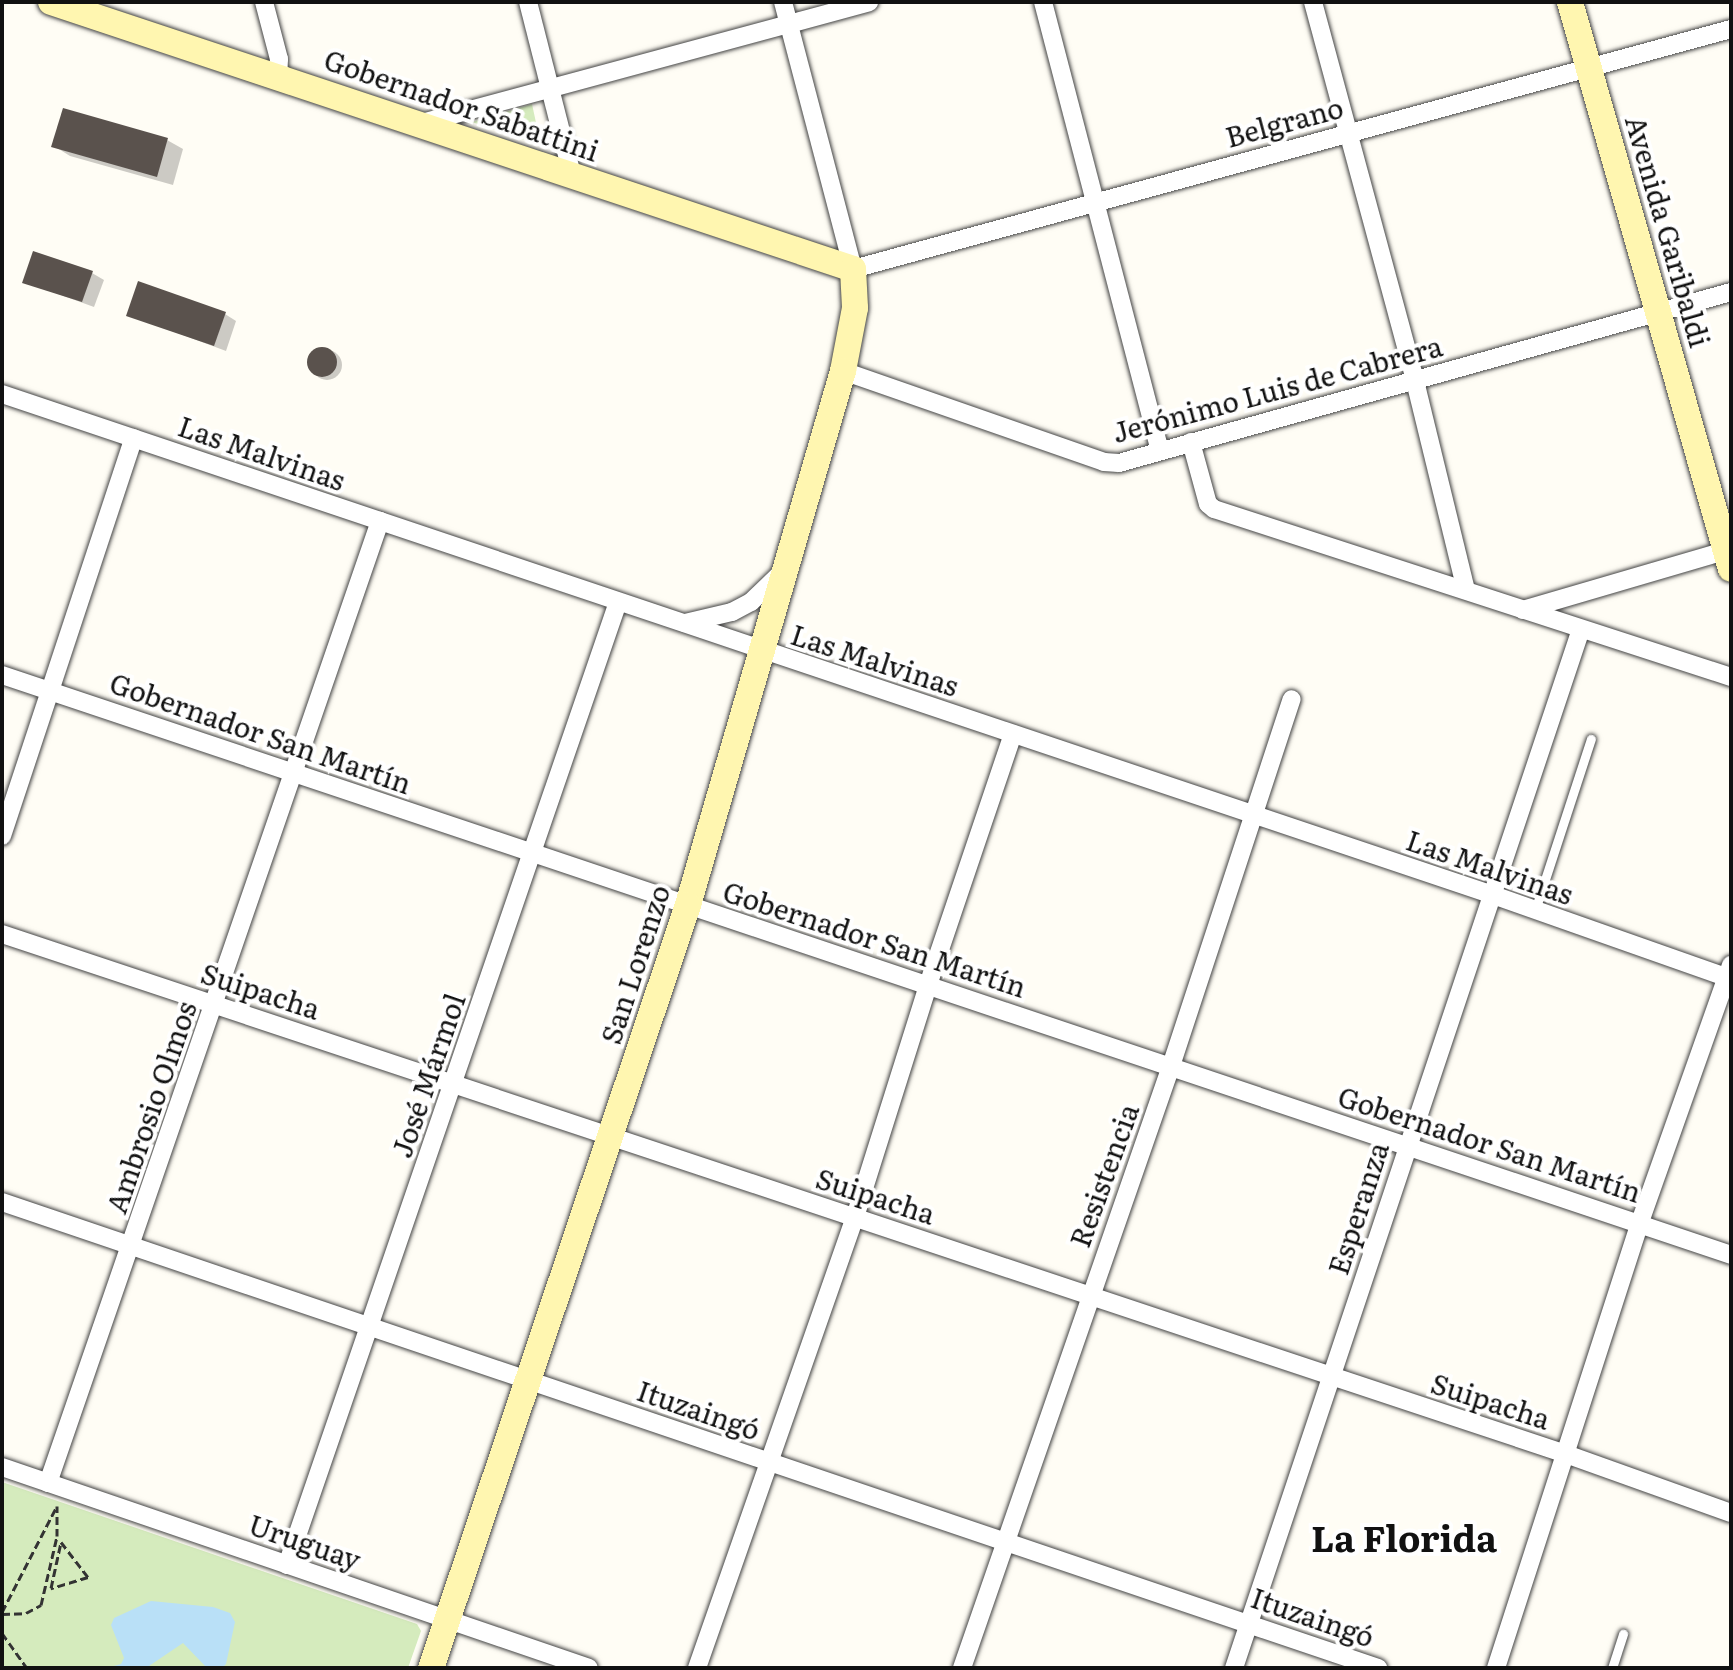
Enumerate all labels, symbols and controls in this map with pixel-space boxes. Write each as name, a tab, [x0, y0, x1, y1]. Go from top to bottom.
street label: Gobernador Sabattini	[320, 41, 604, 167]
street label: Belgrano	[1221, 89, 1347, 153]
street label: Avenida Garibaldi	[1620, 111, 1718, 351]
street label: Jerónimo Luis de Cabrera	[1108, 328, 1446, 448]
street label: Las Malvinas	[174, 408, 350, 496]
street label: Las Malvinas	[787, 616, 963, 702]
street label: Gobernador San Martín	[106, 665, 416, 799]
street label: Las Malvinas	[1402, 822, 1578, 910]
street label: Gobernador San Martín	[719, 873, 1031, 1003]
street label: San Lorenzo	[593, 880, 675, 1048]
street label: Suipacha	[197, 955, 325, 1025]
street label: José Mármol	[383, 989, 471, 1161]
street label: Ambrosio Olmos	[98, 997, 202, 1217]
street label: Gobernador San Martín	[1334, 1078, 1646, 1208]
street label: Resistencia	[1062, 1099, 1144, 1251]
street label: Esperanza	[1320, 1138, 1394, 1278]
street label: Suipacha	[812, 1160, 940, 1230]
street label: Suipacha	[1427, 1365, 1555, 1435]
street label: Ituzaingó	[633, 1372, 765, 1446]
street label: Uruguay	[245, 1506, 365, 1576]
district label: La Florida	[1311, 1515, 1497, 1559]
street label: Ituzaingó	[1247, 1579, 1379, 1653]

